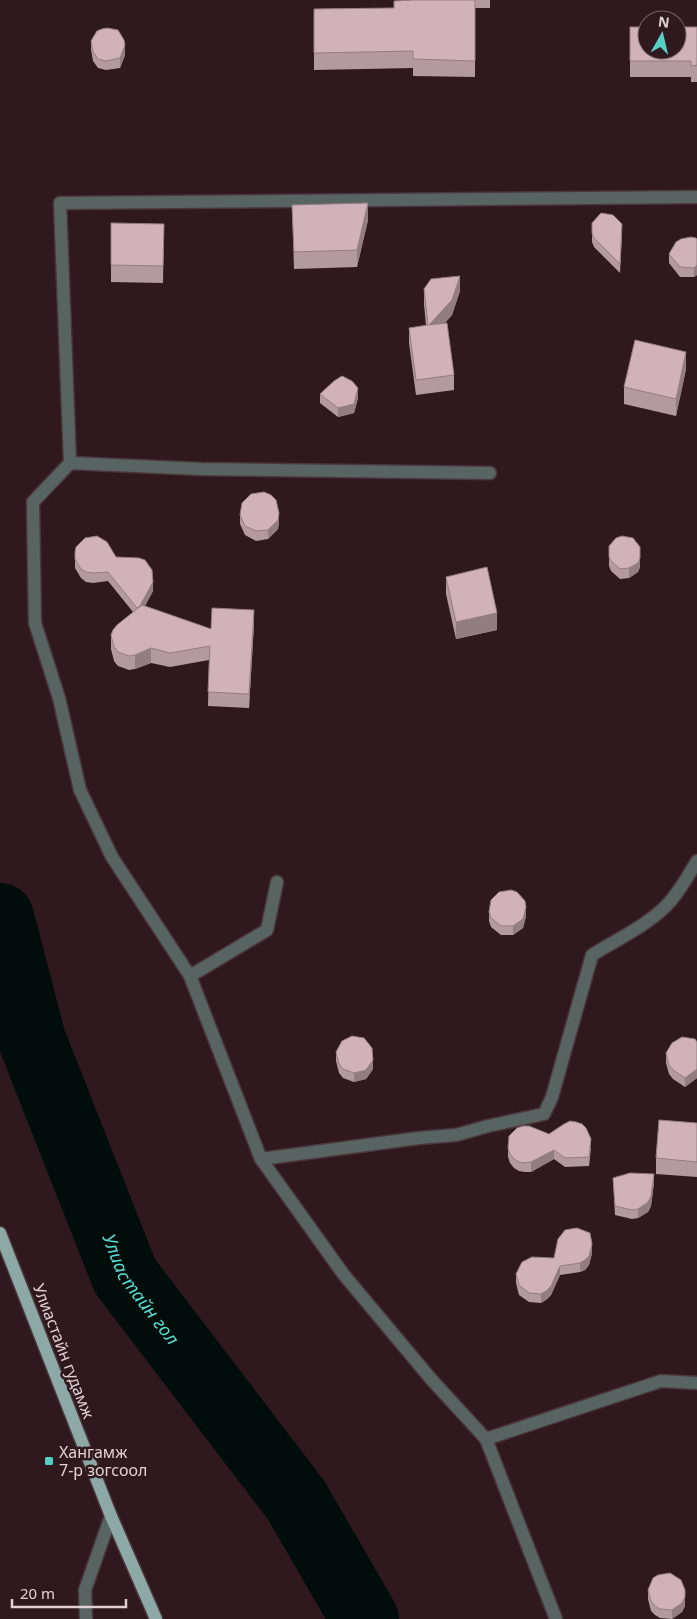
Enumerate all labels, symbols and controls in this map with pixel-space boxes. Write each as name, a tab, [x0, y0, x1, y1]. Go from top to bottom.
north arrow	[637, 10, 687, 60]
text: N	[657, 11, 671, 32]
water label: Улиастайн гол	[98, 1230, 185, 1349]
street label: Улиастайн гудамж	[28, 1280, 100, 1422]
place label: Хангамж 7-р зогсоол	[59, 1441, 147, 1481]
marker: Хангамж 7-р зогсоол	[43, 1455, 55, 1467]
scale bar	[12, 1576, 126, 1608]
text: 20 m	[20, 1583, 55, 1603]

